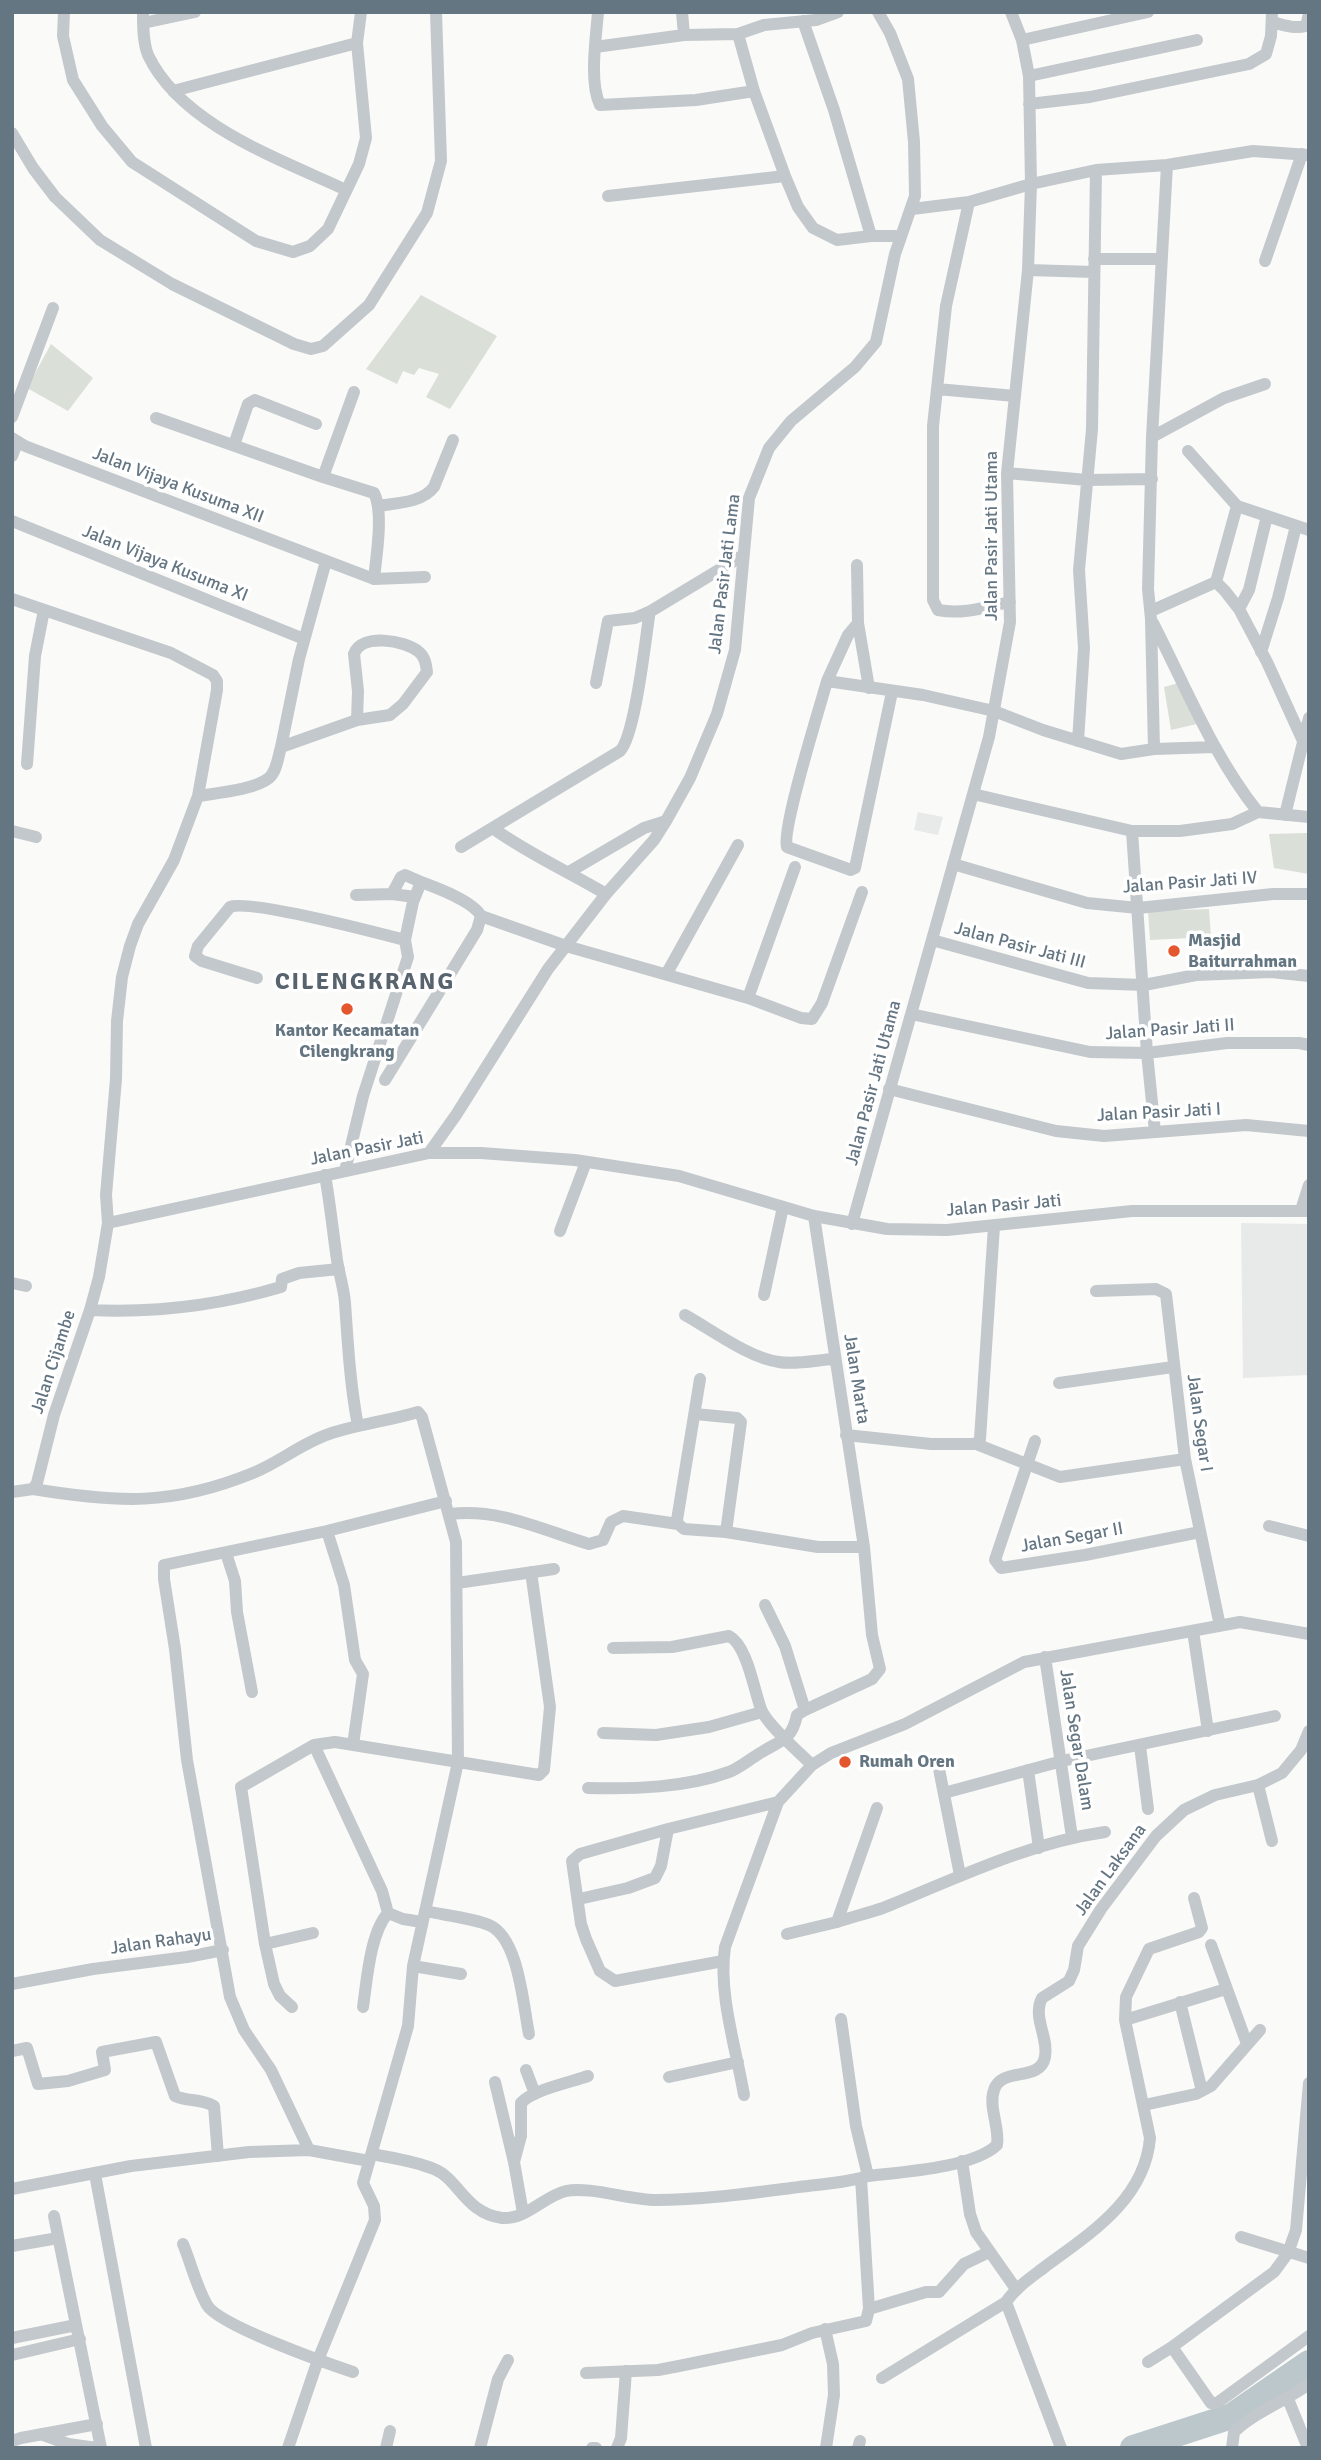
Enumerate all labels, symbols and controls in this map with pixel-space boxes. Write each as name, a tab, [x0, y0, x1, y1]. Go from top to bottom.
street label: Jalan Vijaya Kusuma XII	[89, 443, 267, 529]
street label: Jalan Pasir Jati Utama	[981, 451, 1003, 621]
street label: Jalan Pasir Jati Lama	[704, 493, 746, 655]
street label: Jalan Vijaya Kusuma XI	[79, 521, 251, 607]
street label: Jalan Pasir Jati IV	[1122, 868, 1258, 898]
street label: Jalan Pasir Jati III	[952, 918, 1088, 974]
place label: Masjid Baiturrahman	[1188, 930, 1297, 972]
marker: Masjid Baiturrahman	[1166, 943, 1182, 959]
district label: CILENGKRANG	[276, 969, 454, 997]
street label: Jalan Pasir Jati Utama	[842, 998, 906, 1168]
marker: Kantor Kecamatan Cilengkrang	[339, 1001, 355, 1017]
street label: Jalan Pasir Jati II	[1105, 1015, 1235, 1045]
place label: Kantor Kecamatan Cilengkrang	[275, 1020, 419, 1062]
street label: Jalan Pasir Jati I	[1096, 1099, 1222, 1127]
street label: Jalan Pasir Jati	[308, 1127, 426, 1171]
street label: Jalan Pasir Jati	[946, 1190, 1062, 1222]
street label: Jalan Cijambe	[27, 1307, 81, 1417]
street label: Jalan Marta	[838, 1332, 874, 1426]
street label: Jalan Segar I	[1181, 1373, 1217, 1473]
street label: Jalan Segar II	[1019, 1518, 1125, 1558]
street label: Jalan Segar Dalam	[1054, 1668, 1098, 1812]
place label: Rumah Oren	[859, 1751, 955, 1773]
marker: Rumah Oren	[837, 1754, 853, 1770]
street label: Jalan Laksana	[1070, 1820, 1152, 1920]
street label: Jalan Rahayu	[109, 1924, 213, 1960]

